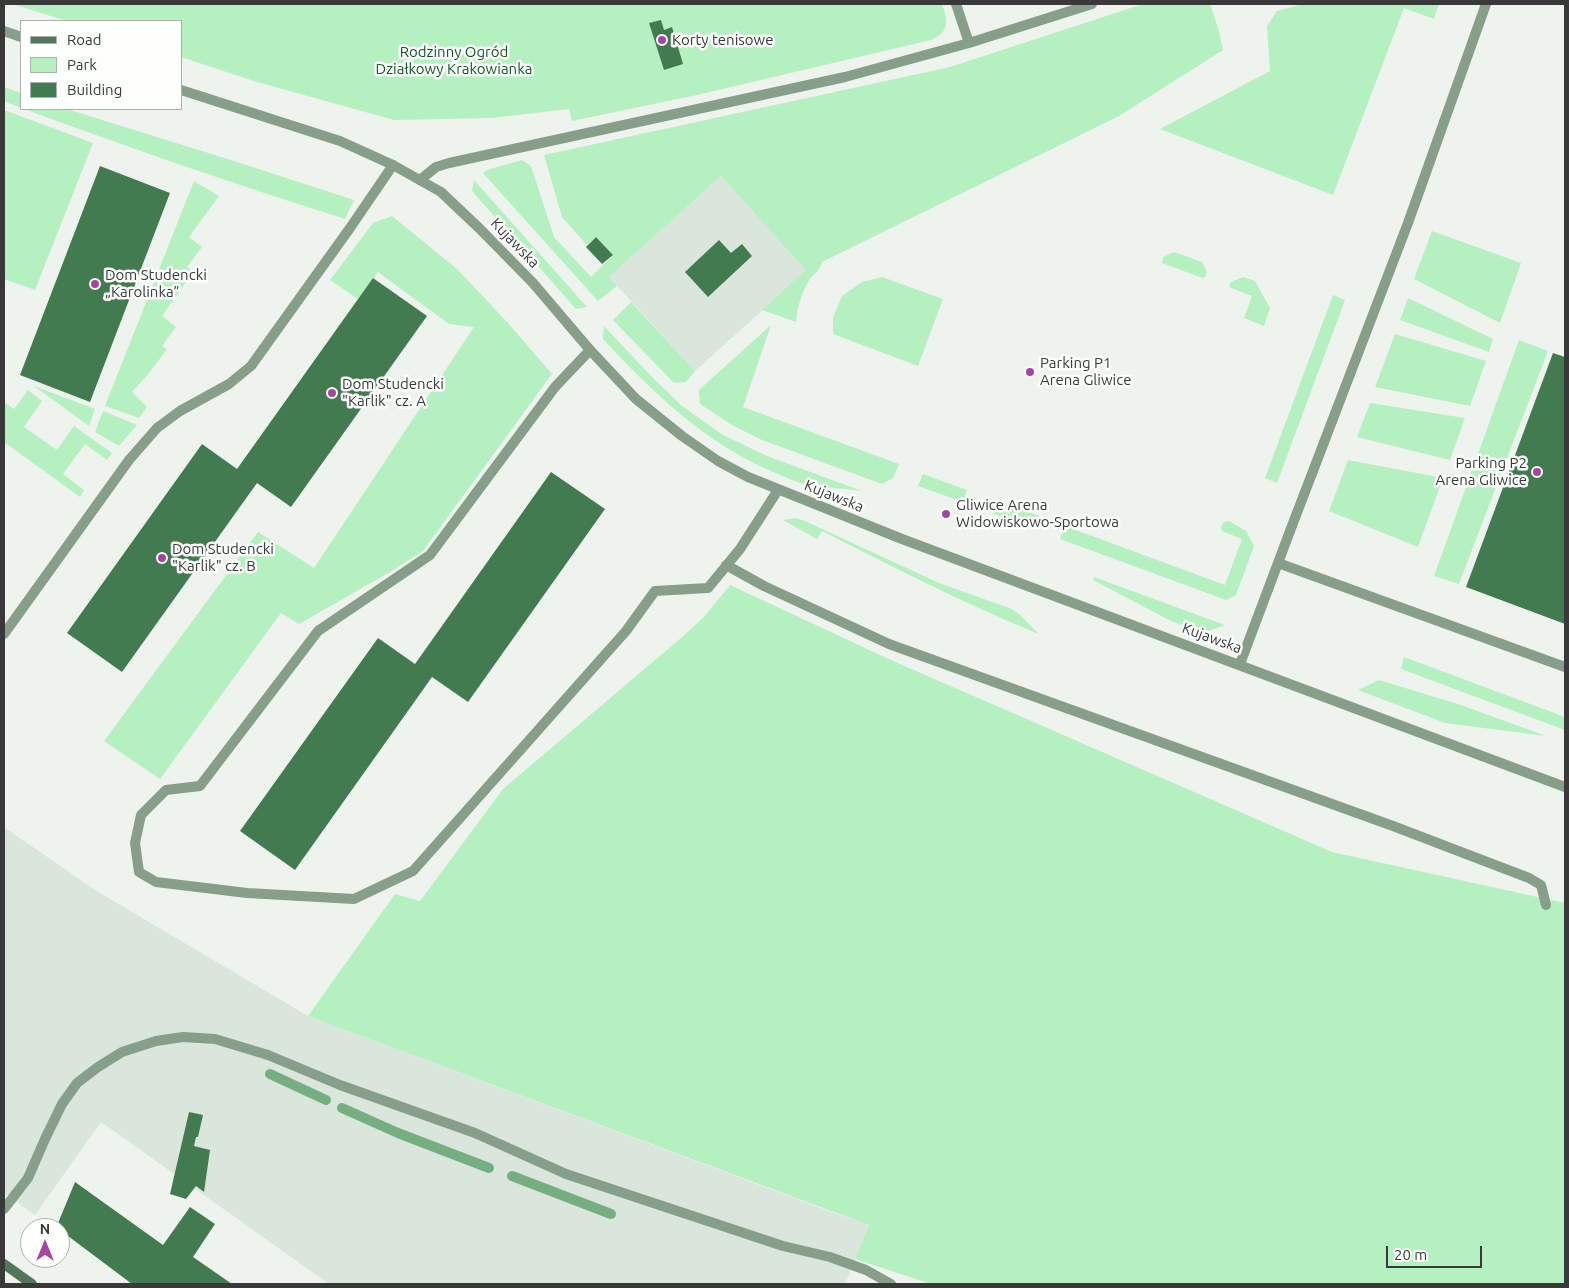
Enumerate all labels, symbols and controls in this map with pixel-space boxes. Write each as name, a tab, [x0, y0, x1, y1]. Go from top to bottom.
legend	[20, 20, 182, 110]
text: Road	[67, 31, 102, 48]
place label: Korty tenisowe	[672, 31, 774, 49]
marker: Korty tenisowe	[656, 34, 668, 46]
park label: Rodzinny Ogród Działkowy Krakowianka	[376, 43, 532, 78]
text: Park	[67, 56, 97, 73]
text: Building	[67, 81, 122, 98]
street label: Kujawska	[487, 214, 543, 272]
place label: Dom Studencki „Karolinka”	[105, 266, 207, 301]
marker: Dom Studencki „Karolinka”	[89, 278, 101, 290]
place label: Parking P1 Arena Gliwice	[1040, 354, 1131, 389]
marker: Parking P1 Arena Gliwice	[1024, 366, 1036, 378]
place label: Dom Studencki "Karlik" cz. A	[342, 375, 444, 410]
marker: Dom Studencki "Karlik" cz. A	[326, 387, 338, 399]
place label: Parking P2 Arena Gliwice	[1436, 454, 1527, 489]
marker: Parking P2 Arena Gliwice	[1531, 466, 1543, 478]
street label: Kujawska	[802, 476, 866, 516]
place label: Gliwice Arena Widowiskowo-Sportowa	[956, 496, 1119, 531]
marker: Gliwice Arena Widowiskowo-Sportowa	[940, 508, 952, 520]
place label: Dom Studencki "Karlik" cz. B	[172, 540, 274, 575]
marker: Dom Studencki "Karlik" cz. B	[156, 552, 168, 564]
street label: Kujawska	[1180, 619, 1244, 657]
north arrow	[20, 1218, 70, 1268]
text: N	[40, 1221, 50, 1237]
scale bar	[1389, 1236, 1485, 1268]
text: 20 m	[1394, 1246, 1427, 1263]

